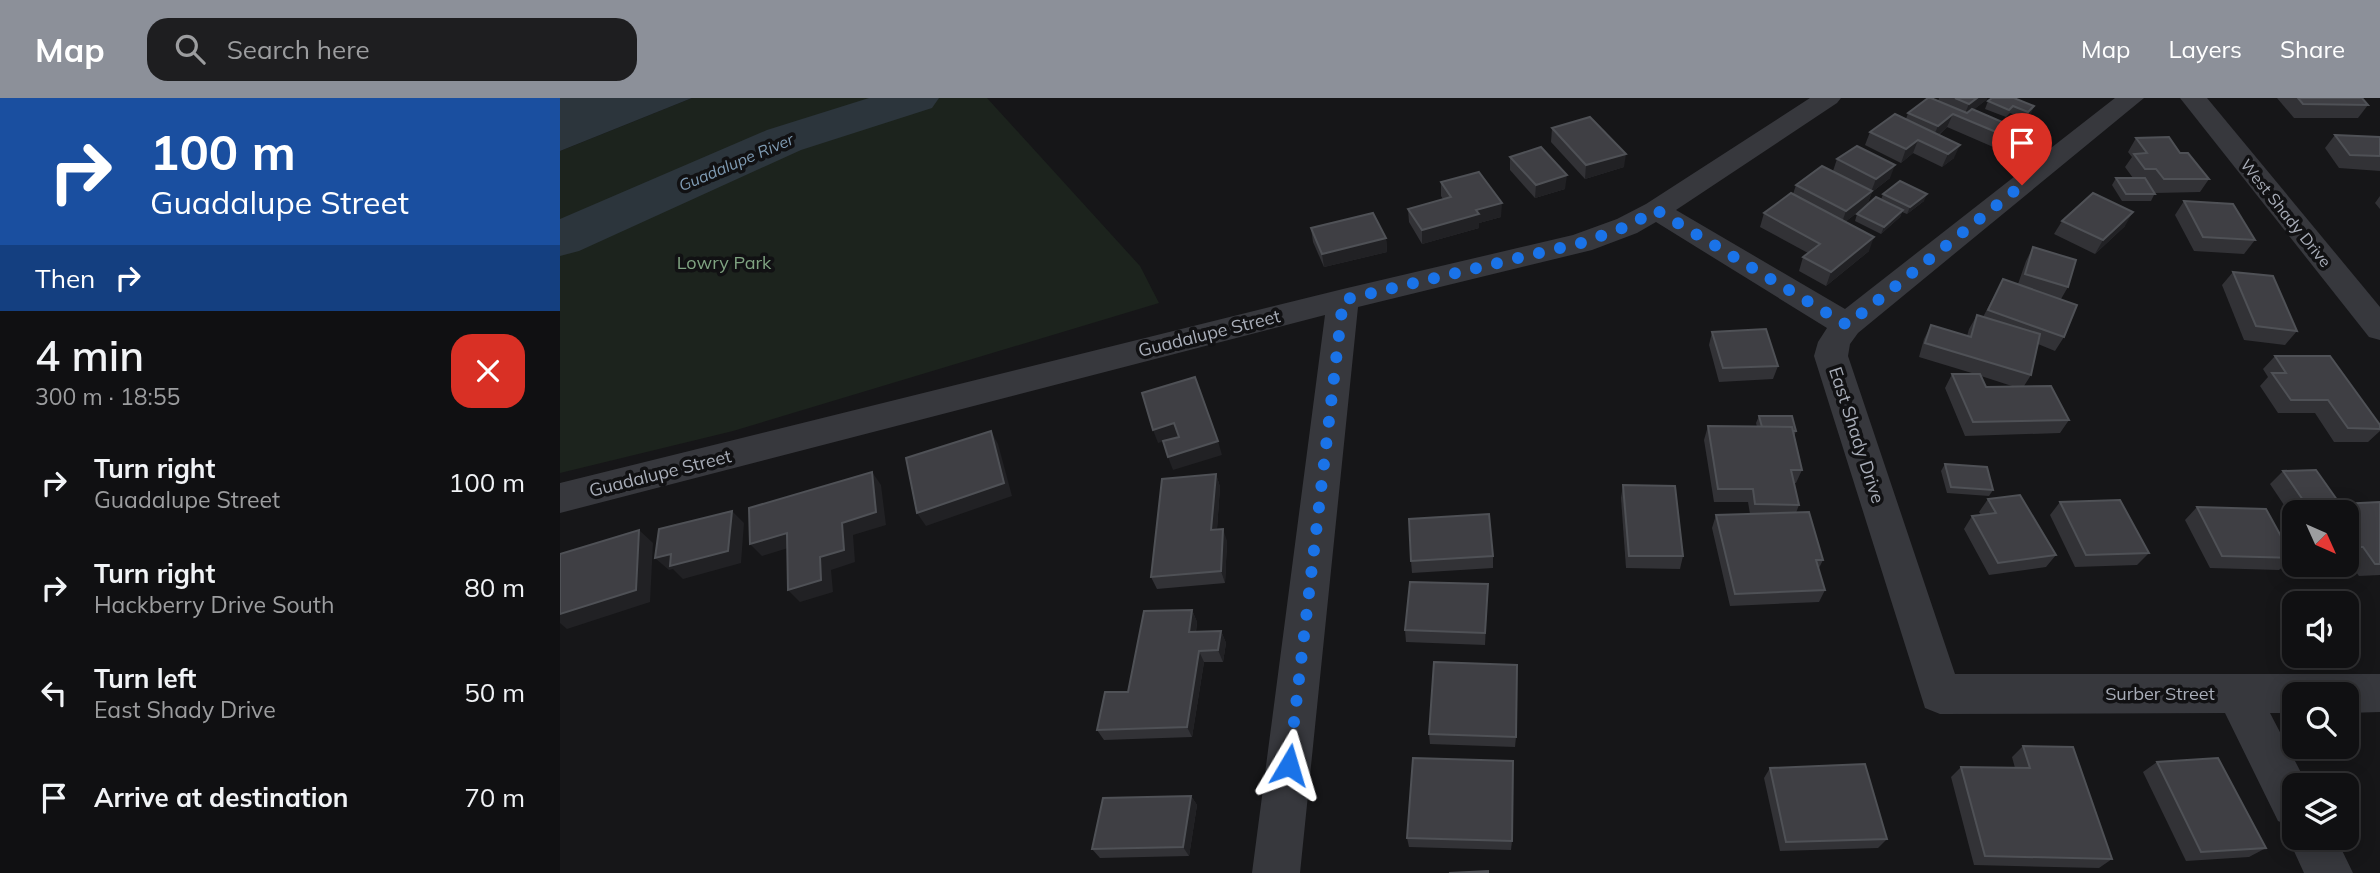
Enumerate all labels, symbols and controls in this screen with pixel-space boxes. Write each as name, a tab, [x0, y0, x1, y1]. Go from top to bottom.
search box	[147, 18, 637, 81]
text: Map	[35, 29, 105, 70]
icon: search	[171, 30, 209, 68]
text: Search here	[227, 33, 370, 66]
text: Map	[2081, 34, 2130, 64]
text: Layers	[2168, 34, 2242, 64]
text: Share	[2280, 34, 2345, 64]
pin	[1992, 113, 2052, 185]
text: 100 m	[150, 121, 296, 182]
icon: arrive	[2003, 124, 2041, 162]
icon: right	[35, 126, 126, 217]
water label: Guadalupe River	[675, 128, 798, 195]
street label: West Shady Drive	[2236, 155, 2336, 271]
text: Guadalupe Street	[150, 182, 409, 222]
park label: Lowry Park	[677, 251, 772, 274]
icon: right	[109, 259, 147, 297]
text: Then	[35, 262, 95, 295]
street label: Guadalupe Street	[1136, 304, 1282, 362]
text: 4 min	[35, 329, 144, 382]
button: close	[451, 334, 525, 408]
street label: East Shady Drive	[1824, 364, 1890, 506]
text: 300 m · 18:55	[35, 382, 180, 411]
street label: Guadalupe Street	[587, 444, 733, 502]
text: Turn right	[94, 452, 215, 485]
icon: right	[35, 464, 73, 502]
text: 100 m	[449, 466, 525, 499]
text: Guadalupe Street	[94, 485, 280, 514]
north arrow	[2282, 500, 2359, 578]
map controls	[2282, 500, 2359, 850]
text: Turn right	[94, 557, 215, 590]
icon: right	[35, 569, 73, 607]
text: 80 m	[464, 571, 525, 604]
text: Hackberry Drive South	[94, 590, 334, 619]
button: sound	[2282, 591, 2359, 668]
text: Turn left	[94, 662, 196, 695]
icon: left	[35, 674, 73, 712]
text: 50 m	[464, 676, 525, 709]
street label: Surber Street	[2105, 682, 2215, 705]
button: search	[2282, 682, 2359, 759]
text: East Shady Drive	[94, 695, 276, 724]
position arrow	[1252, 728, 1326, 802]
button: layers	[2282, 773, 2359, 850]
icon: arrive	[35, 779, 73, 817]
text: Arrive at destination	[94, 781, 349, 814]
text: 70 m	[464, 781, 525, 814]

